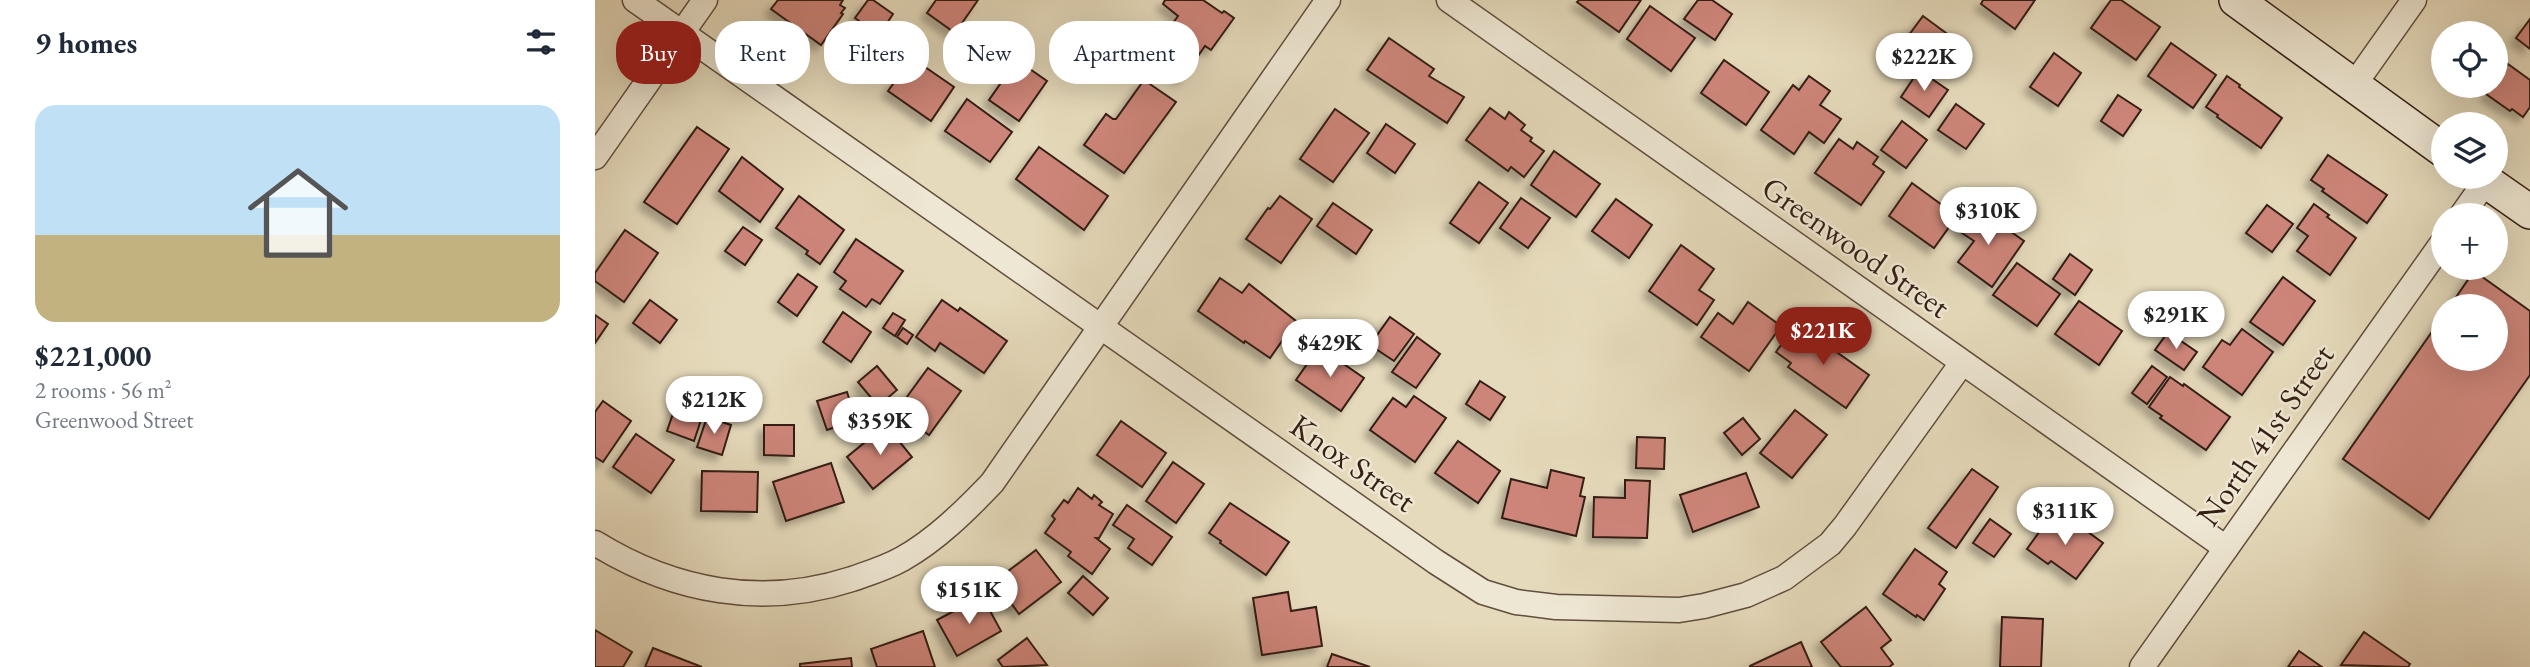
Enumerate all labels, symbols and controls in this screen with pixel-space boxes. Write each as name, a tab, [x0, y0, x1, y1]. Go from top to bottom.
chip: Buy	[616, 21, 701, 84]
chip: Rent	[715, 21, 810, 84]
chip: Filters	[824, 21, 929, 84]
chip: New	[943, 21, 1035, 84]
chip: Apartment	[1049, 21, 1199, 84]
map controls	[2431, 21, 2508, 371]
button: locate	[2431, 21, 2508, 98]
text: 9 homes	[35, 23, 137, 62]
icon: filters	[522, 23, 560, 61]
pin: $222K	[1875, 34, 1973, 93]
text: $222K	[1892, 41, 1956, 71]
button: layers	[2431, 112, 2508, 189]
icon: home	[235, 150, 361, 276]
street label: Greenwood Street	[1754, 167, 1958, 327]
pin: $310K	[1939, 188, 2037, 247]
text: $310K	[1956, 195, 2020, 225]
button: +	[2431, 203, 2508, 280]
pin: $291K	[2127, 292, 2225, 351]
button: −	[2431, 294, 2508, 371]
text: $291K	[2144, 299, 2208, 329]
pin: $221K	[1774, 308, 1872, 367]
text: $221K	[1791, 315, 1855, 345]
pin: $429K	[1281, 320, 1379, 379]
text: $429K	[1298, 327, 1362, 357]
text: $221,000	[35, 336, 151, 375]
street label: North 41st Street	[2187, 336, 2343, 534]
text: 2 rooms · 56 m²	[35, 375, 172, 405]
pin: $212K	[665, 376, 763, 436]
text: $212K	[682, 384, 746, 414]
pin: $359K	[831, 398, 929, 457]
text: Greenwood Street	[35, 405, 193, 435]
text: $359K	[848, 405, 912, 435]
street label: Knox Street	[1282, 405, 1424, 521]
pin: $311K	[2016, 488, 2114, 547]
text: $311K	[2033, 495, 2097, 525]
pin: $151K	[920, 566, 1018, 626]
text: $151K	[937, 574, 1001, 604]

